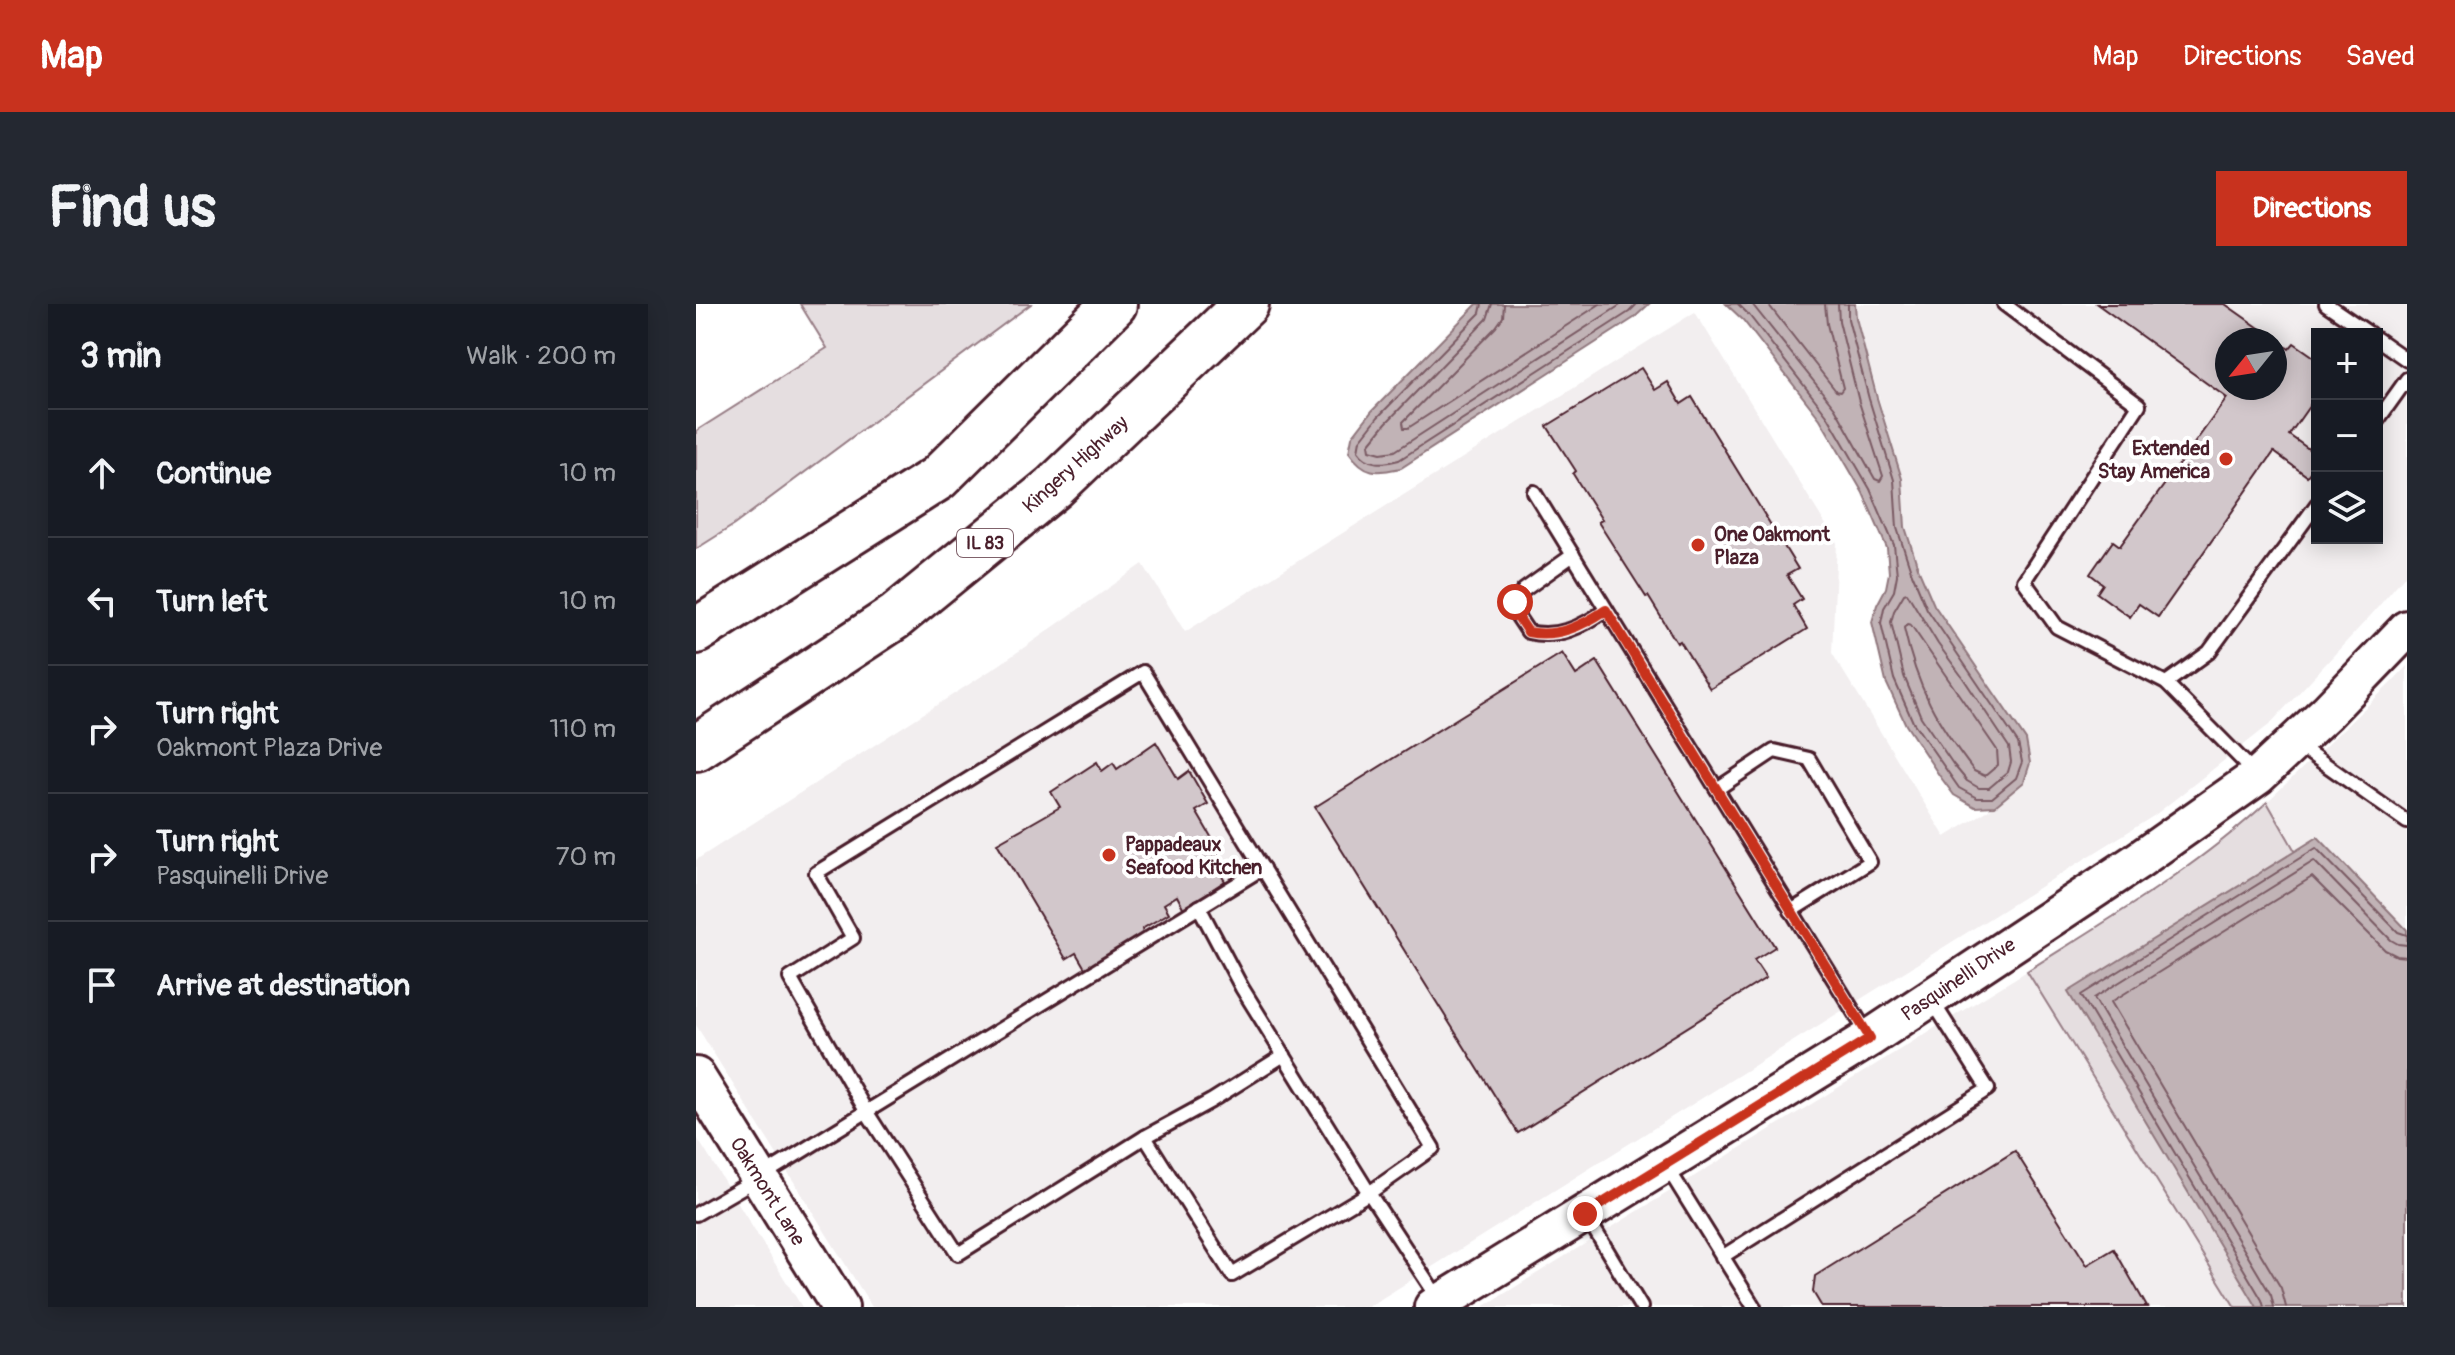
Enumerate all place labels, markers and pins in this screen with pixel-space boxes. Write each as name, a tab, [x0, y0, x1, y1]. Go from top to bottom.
place label: Extended Stay America	[2098, 436, 2210, 484]
marker: Extended Stay America	[2217, 450, 2235, 468]
place label: One Oakmont Plaza	[1714, 522, 1831, 570]
marker: One Oakmont Plaza	[1689, 536, 1707, 554]
place label: Pappadeaux Seafood Kitchen	[1125, 832, 1262, 880]
marker: Pappadeaux Seafood Kitchen	[1100, 846, 1118, 864]

